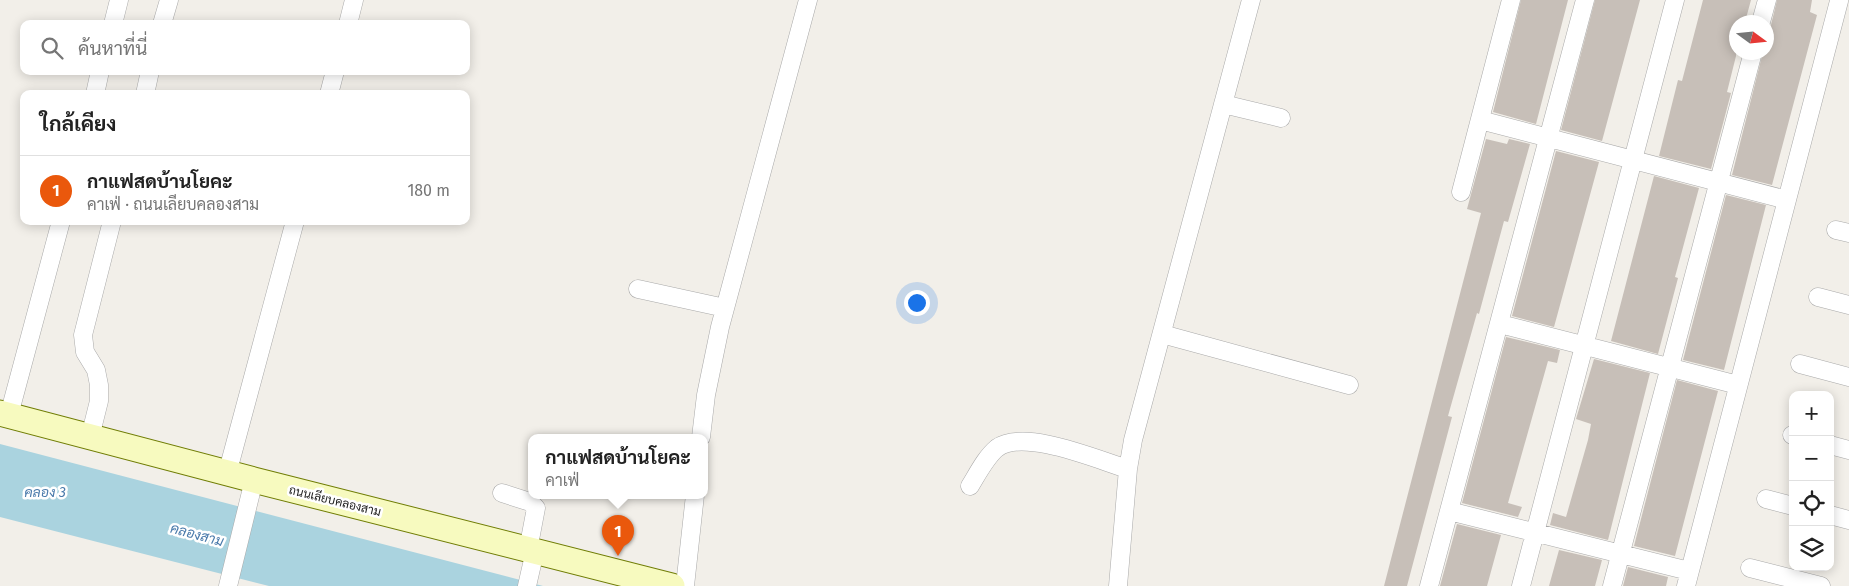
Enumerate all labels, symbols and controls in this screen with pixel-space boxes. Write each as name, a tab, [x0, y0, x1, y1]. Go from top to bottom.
north arrow	[1729, 15, 1774, 60]
search box	[20, 20, 470, 75]
icon: search	[38, 34, 66, 62]
text: ค้นหาที่นี่	[78, 37, 147, 60]
text: ใกล้เคียง	[40, 111, 116, 137]
text: กาแฟสดบ้านโยคะ	[87, 170, 232, 193]
text: 1	[52, 181, 60, 200]
text: 180 m	[407, 181, 450, 200]
text: คาเฟ่ · ถนนเลียบคลองสาม	[87, 195, 259, 214]
your location	[904, 290, 930, 316]
map controls	[1789, 391, 1834, 571]
button: +	[1789, 391, 1834, 436]
popup	[528, 434, 708, 499]
button: −	[1789, 436, 1834, 481]
text: กาแฟสดบ้านโยคะ	[545, 446, 691, 469]
text: คาเฟ่	[545, 471, 579, 490]
button: locate	[1789, 481, 1834, 526]
street label: ถนนเลียบคลองสาม	[288, 482, 383, 519]
water label: คลอง 3	[24, 484, 66, 501]
pin: 1	[602, 515, 634, 556]
water label: คลองสาม	[168, 520, 226, 550]
button: layers	[1789, 526, 1834, 571]

